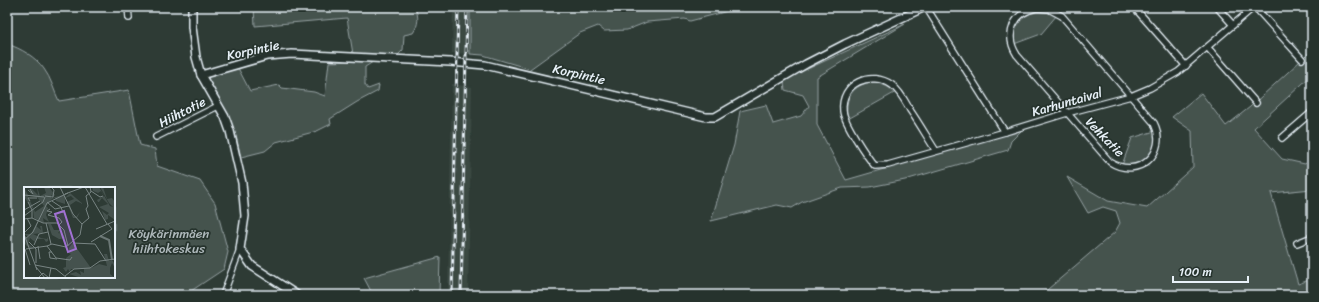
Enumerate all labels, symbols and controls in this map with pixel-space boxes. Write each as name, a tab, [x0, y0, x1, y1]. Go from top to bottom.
street label: Korpintie	[225, 33, 282, 67]
street label: Korpintie	[550, 57, 608, 91]
street label: Karhuntaival	[1029, 81, 1105, 123]
street label: Hiihtotie	[154, 90, 210, 134]
street label: Vehkatie	[1080, 111, 1131, 163]
inset map	[24, 187, 115, 278]
park label: Köykärinmäen hiihtokeskus	[129, 222, 209, 260]
scale bar	[1173, 258, 1248, 284]
text: 100 m	[1179, 261, 1212, 283]

